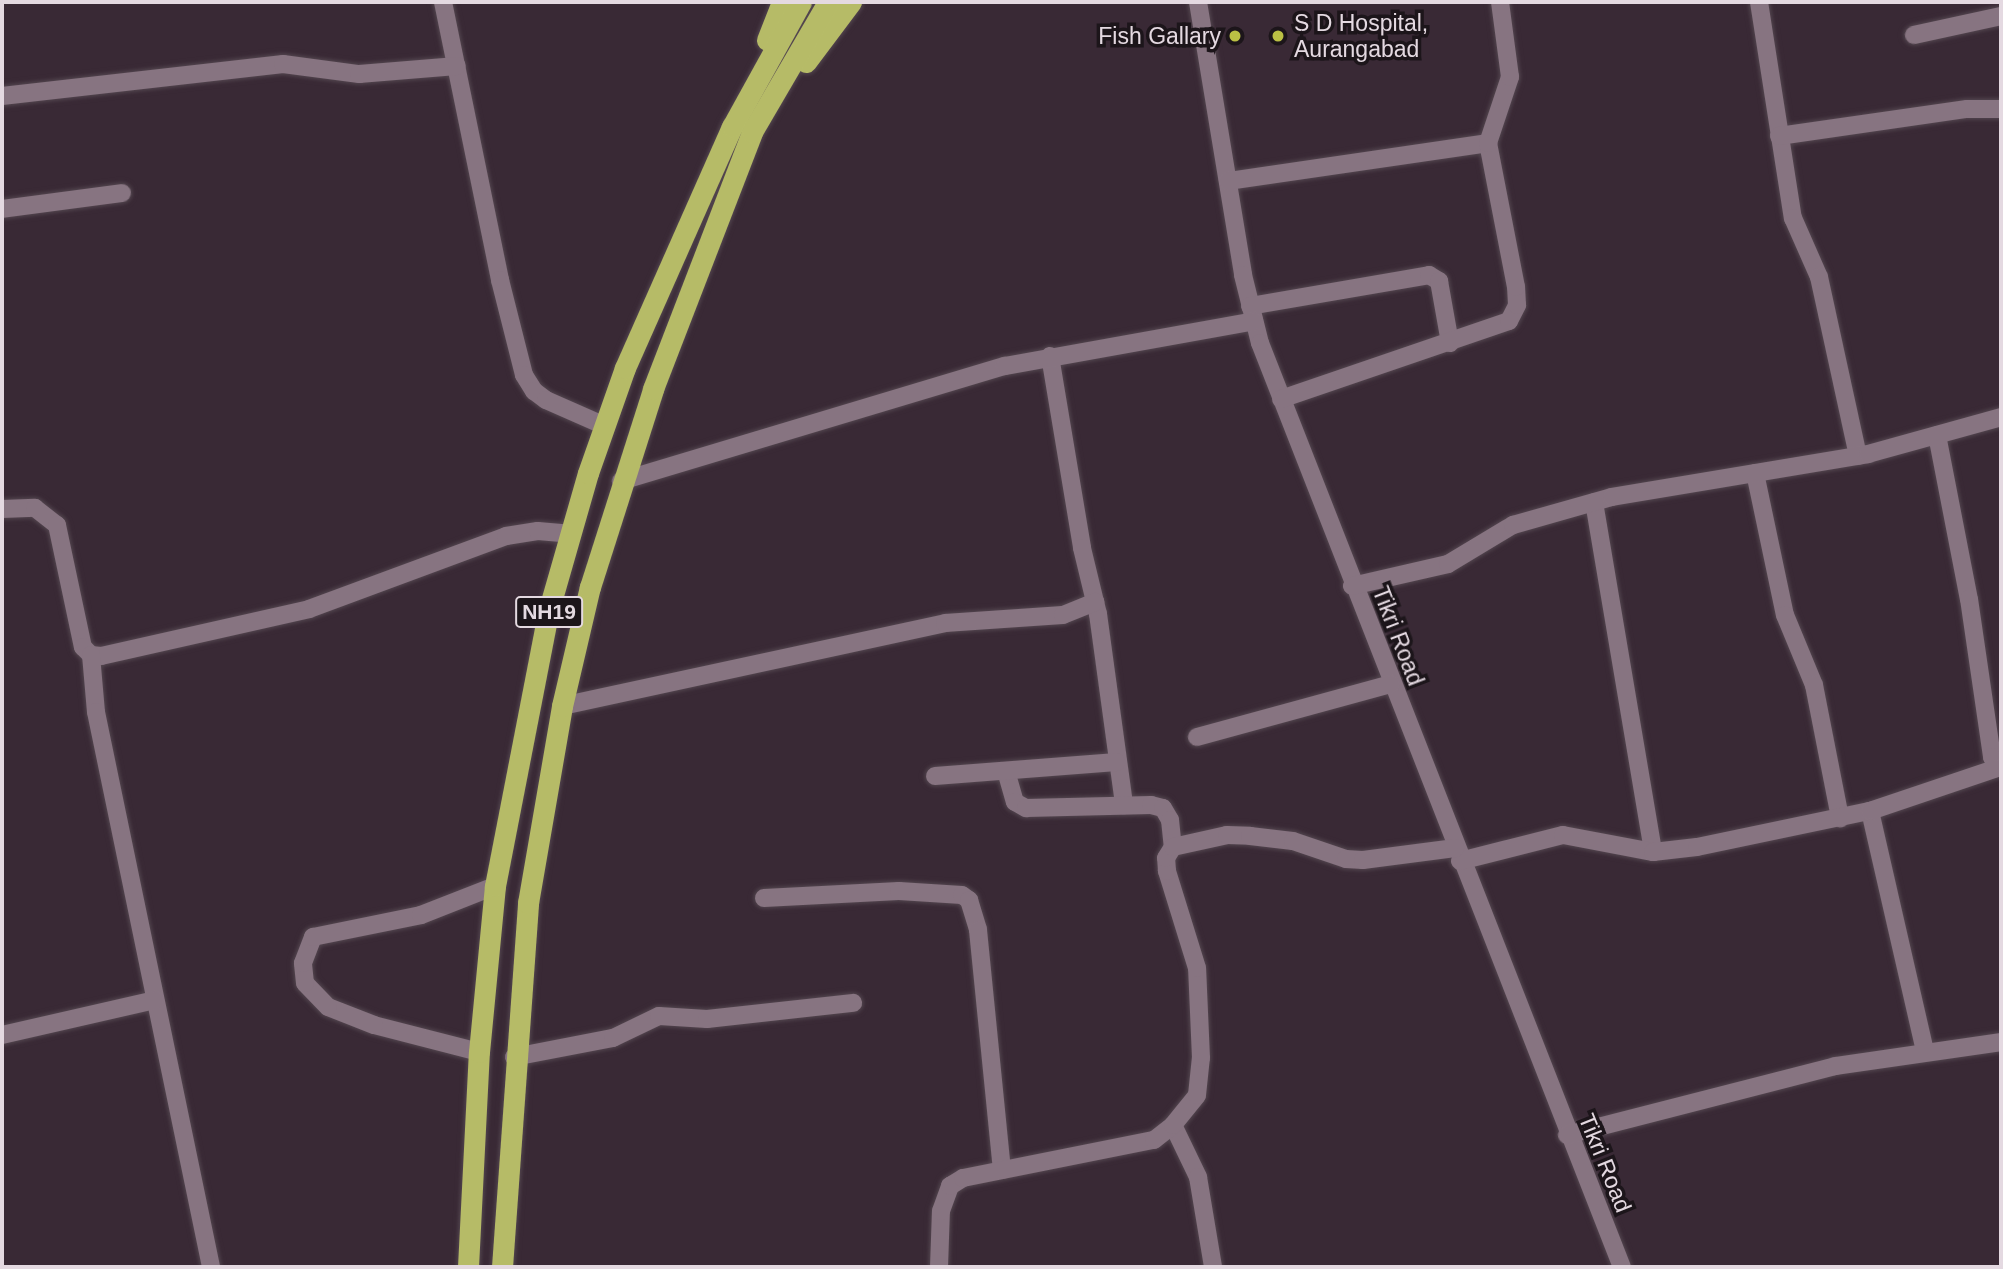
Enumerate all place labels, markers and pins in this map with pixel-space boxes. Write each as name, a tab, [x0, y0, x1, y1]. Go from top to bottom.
place label: S D Hospital, Aurangabad	[1294, 9, 1428, 63]
place label: Fish Gallary	[1098, 22, 1221, 50]
marker: S D Hospital, Aurangabad	[1268, 26, 1288, 46]
marker: Fish Gallary	[1227, 28, 1243, 44]

